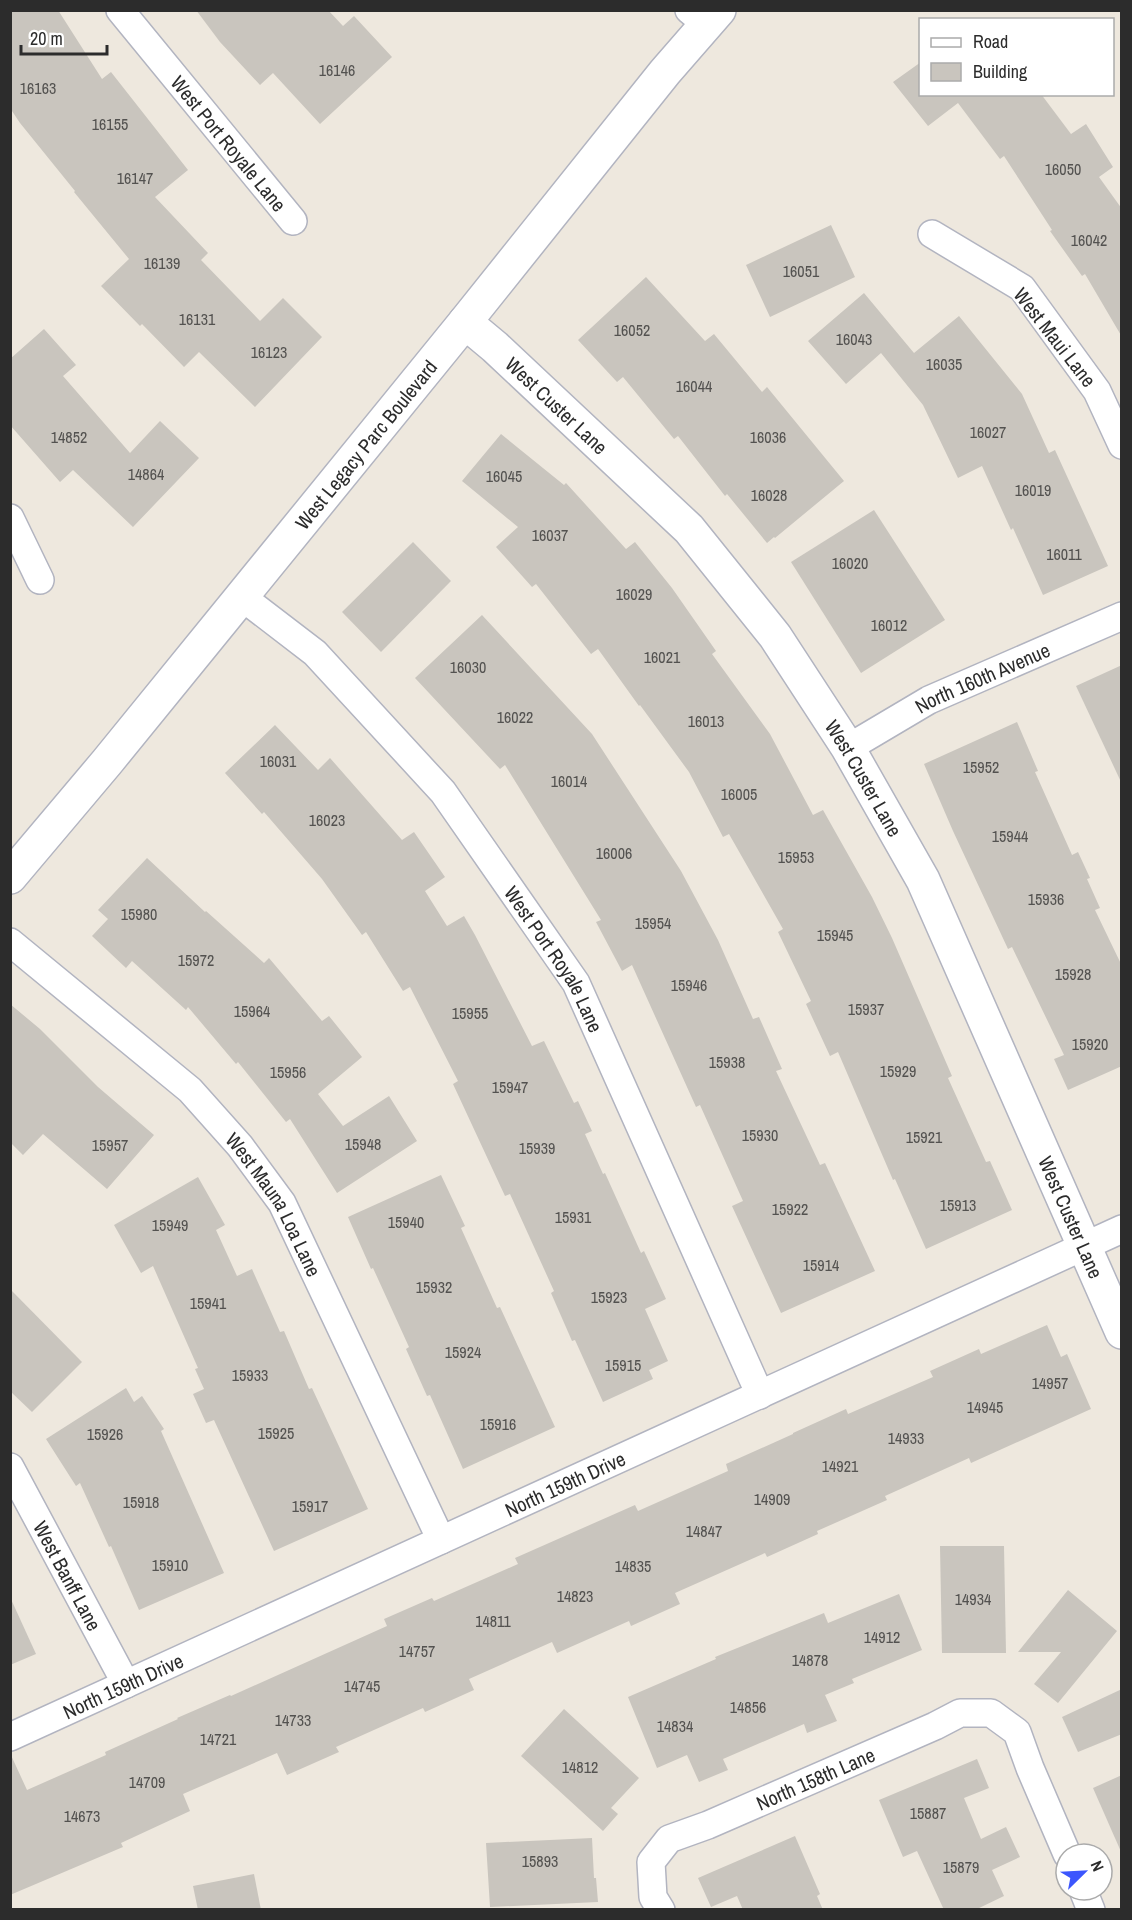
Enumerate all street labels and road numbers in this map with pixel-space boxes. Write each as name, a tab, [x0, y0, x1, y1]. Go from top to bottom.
street label: West Port Royale Lane	[165, 69, 293, 217]
street label: West Maui Lane	[1008, 282, 1102, 392]
street label: West Custer Lane	[500, 350, 614, 460]
street label: West Legacy Parc Boulevard	[288, 354, 443, 535]
street label: North 160th Avenue	[910, 636, 1054, 719]
street label: West Custer Lane	[819, 714, 909, 841]
street label: West Port Royale Lane	[499, 880, 610, 1036]
street label: West Mauna Loa Lane	[220, 1126, 328, 1281]
street label: West Custer Lane	[1033, 1152, 1110, 1282]
street label: North 159th Drive	[500, 1444, 629, 1523]
street label: West Banff Lane	[28, 1516, 108, 1635]
street label: North 159th Drive	[58, 1646, 187, 1725]
street label: North 158th Lane	[752, 1740, 879, 1816]

